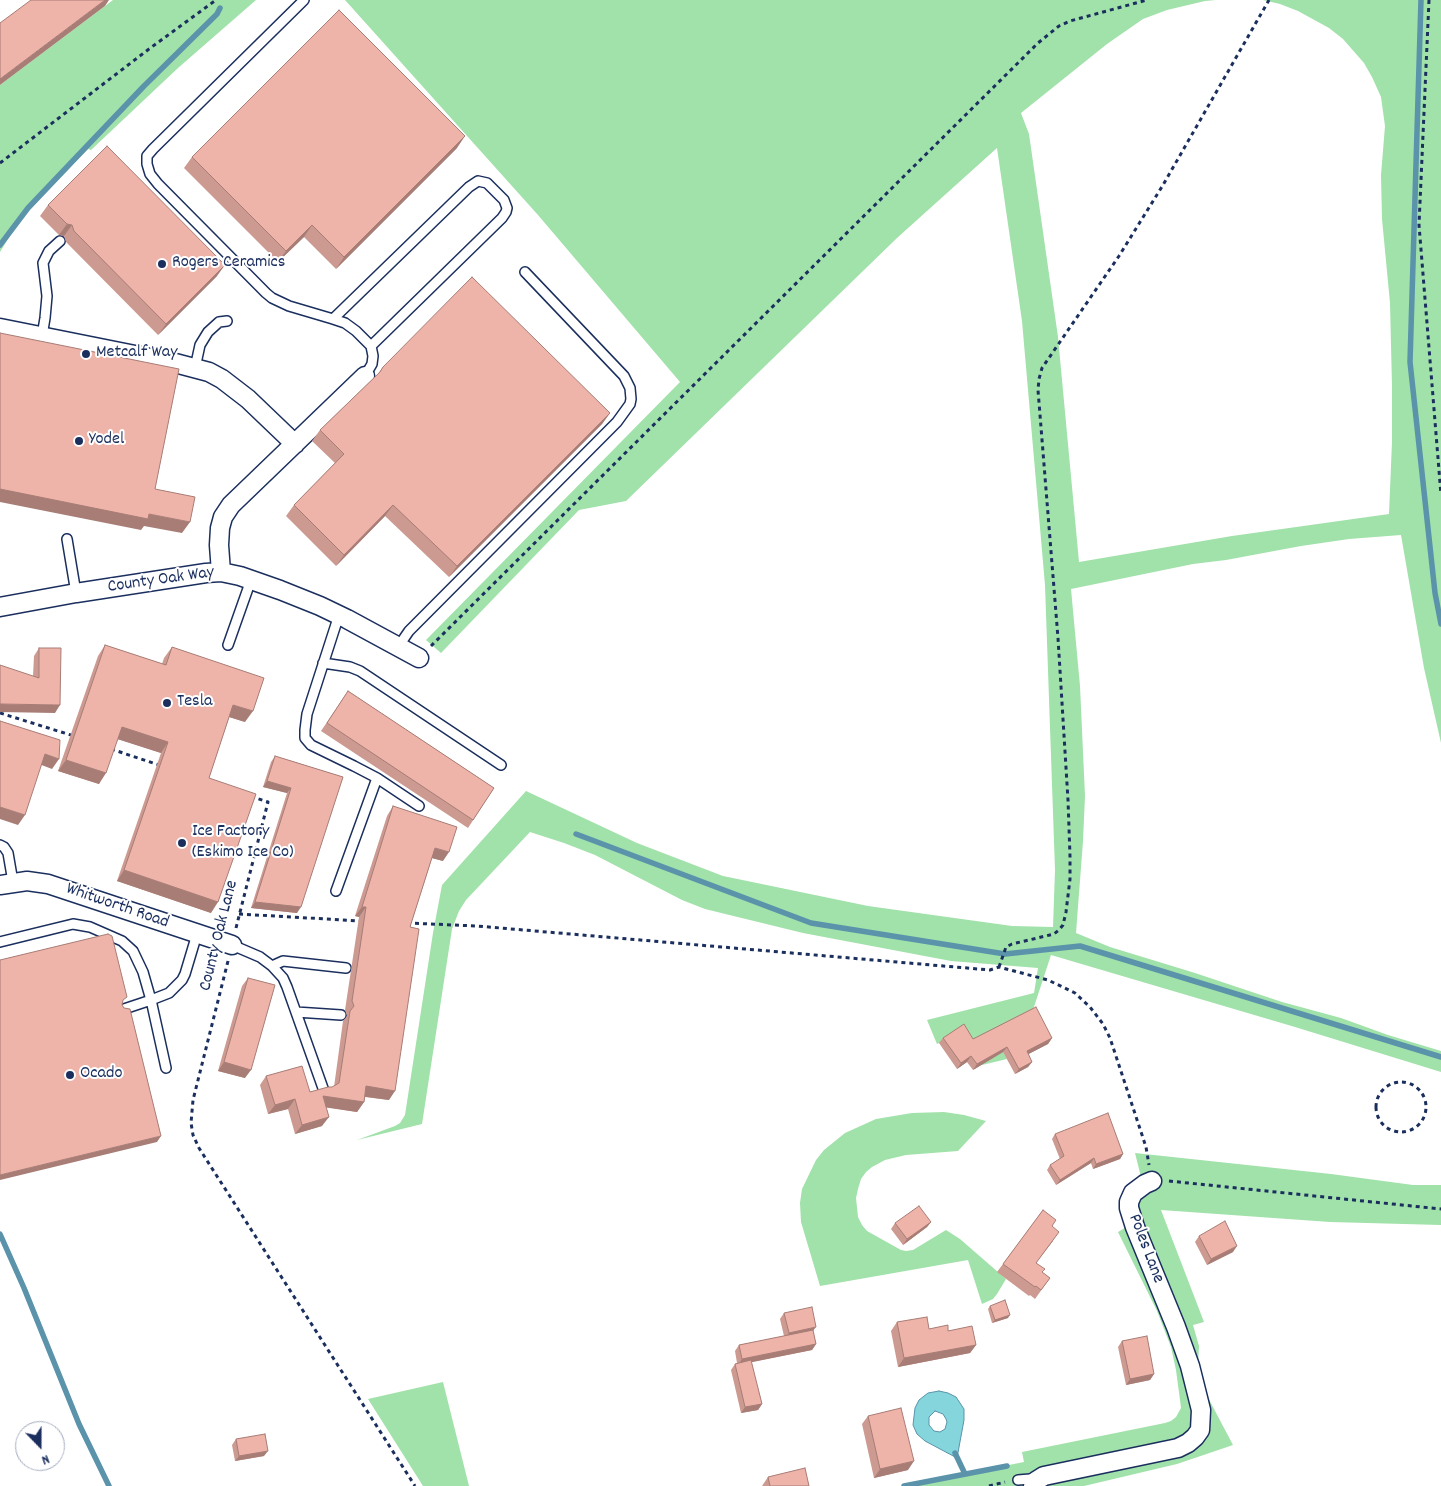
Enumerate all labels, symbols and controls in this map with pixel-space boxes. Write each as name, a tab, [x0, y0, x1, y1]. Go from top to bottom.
place label: Rogers Ceramics	[172, 253, 285, 275]
marker: Rogers Ceramics	[156, 258, 168, 270]
place label: Metcalf Way	[96, 343, 178, 365]
marker: Metcalf Way	[80, 348, 92, 360]
place label: Yodel	[89, 430, 124, 452]
marker: Yodel	[73, 435, 85, 447]
street label: County Oak Way	[106, 563, 216, 599]
place label: Tesla	[177, 692, 212, 714]
marker: Tesla	[161, 697, 173, 709]
place label: Ice Factory (Eskimo Ice Co)	[192, 822, 294, 864]
marker: Ice Factory (Eskimo Ice Co)	[176, 837, 188, 849]
street label: County Oak Lane	[196, 878, 244, 994]
street label: Whitworth Road	[63, 879, 171, 935]
place label: Ocado	[80, 1064, 122, 1086]
marker: Ocado	[64, 1069, 76, 1081]
street label: Poles Lane	[1122, 1211, 1168, 1287]
north arrow	[15, 1421, 65, 1471]
text: N	[38, 1448, 52, 1470]

